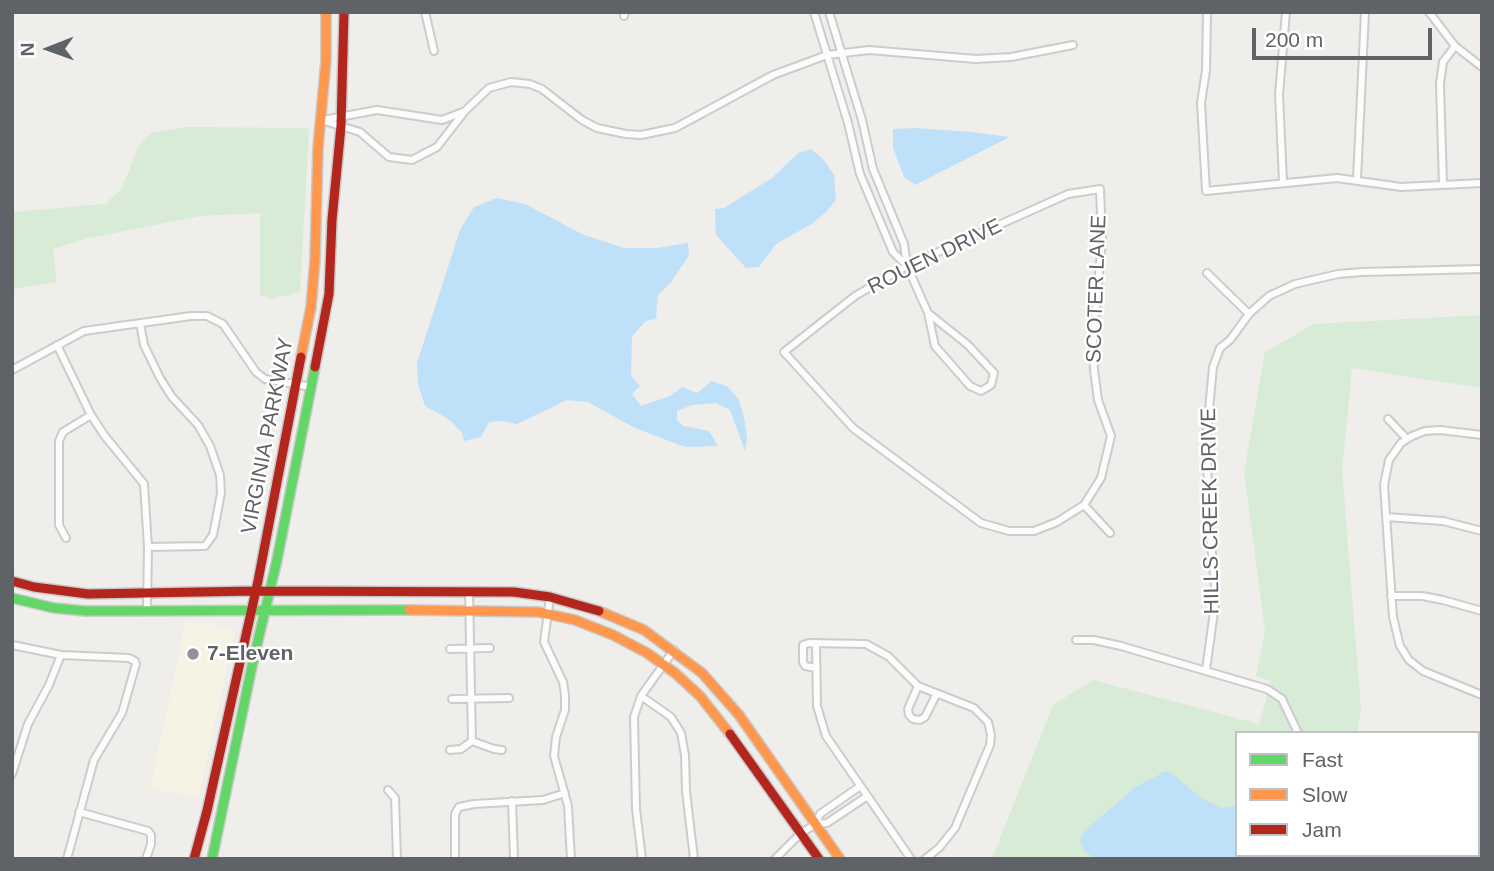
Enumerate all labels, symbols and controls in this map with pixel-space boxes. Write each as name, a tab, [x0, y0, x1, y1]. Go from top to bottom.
north arrow	[14, 14, 84, 84]
scale bar	[1256, 14, 1436, 58]
text: 200 m	[1265, 28, 1323, 51]
text: N	[17, 42, 38, 56]
street label: ROUEN DRIVE	[864, 214, 1006, 300]
street label: SCOTER LANE	[1082, 215, 1112, 363]
street label: VIRGINIA PARKWAY	[237, 336, 299, 536]
street label: HILLS CREEK DRIVE	[1197, 408, 1225, 614]
place label: 7-Eleven	[207, 641, 293, 667]
marker: 7-Eleven	[185, 646, 201, 662]
legend	[1235, 731, 1480, 857]
text: Fast	[1302, 748, 1343, 771]
text: Slow	[1302, 783, 1348, 806]
text: Jam	[1302, 818, 1342, 841]

